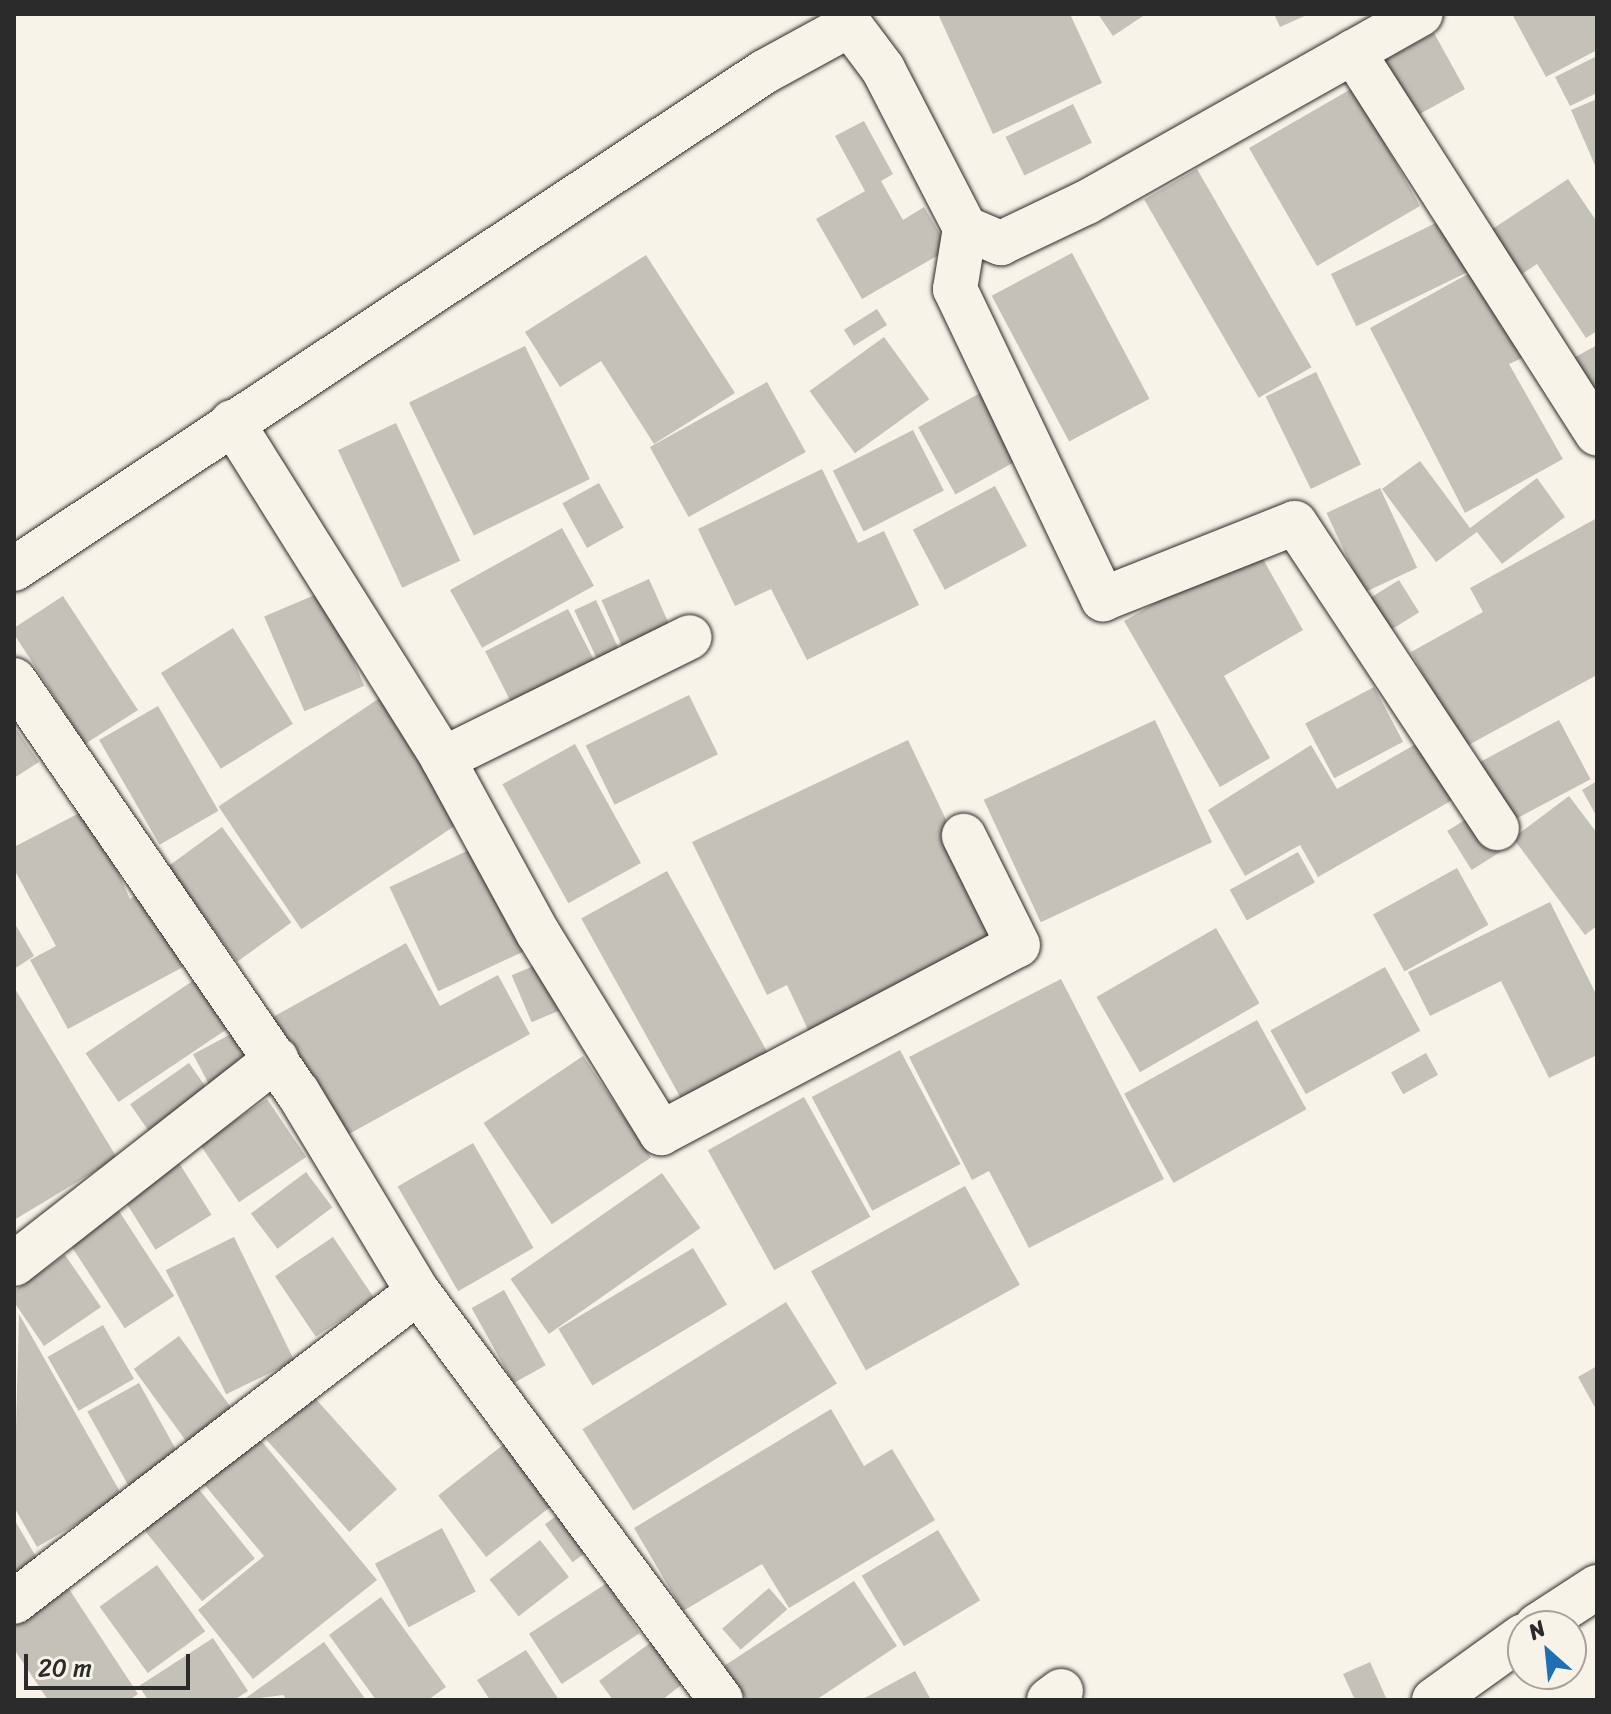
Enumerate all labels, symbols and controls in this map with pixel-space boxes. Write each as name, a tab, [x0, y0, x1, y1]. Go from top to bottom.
text: N	[1521, 1609, 1552, 1651]
north arrow	[1507, 1610, 1587, 1690]
scale bar	[28, 1638, 194, 1688]
text: 20 m	[38, 1647, 92, 1689]

